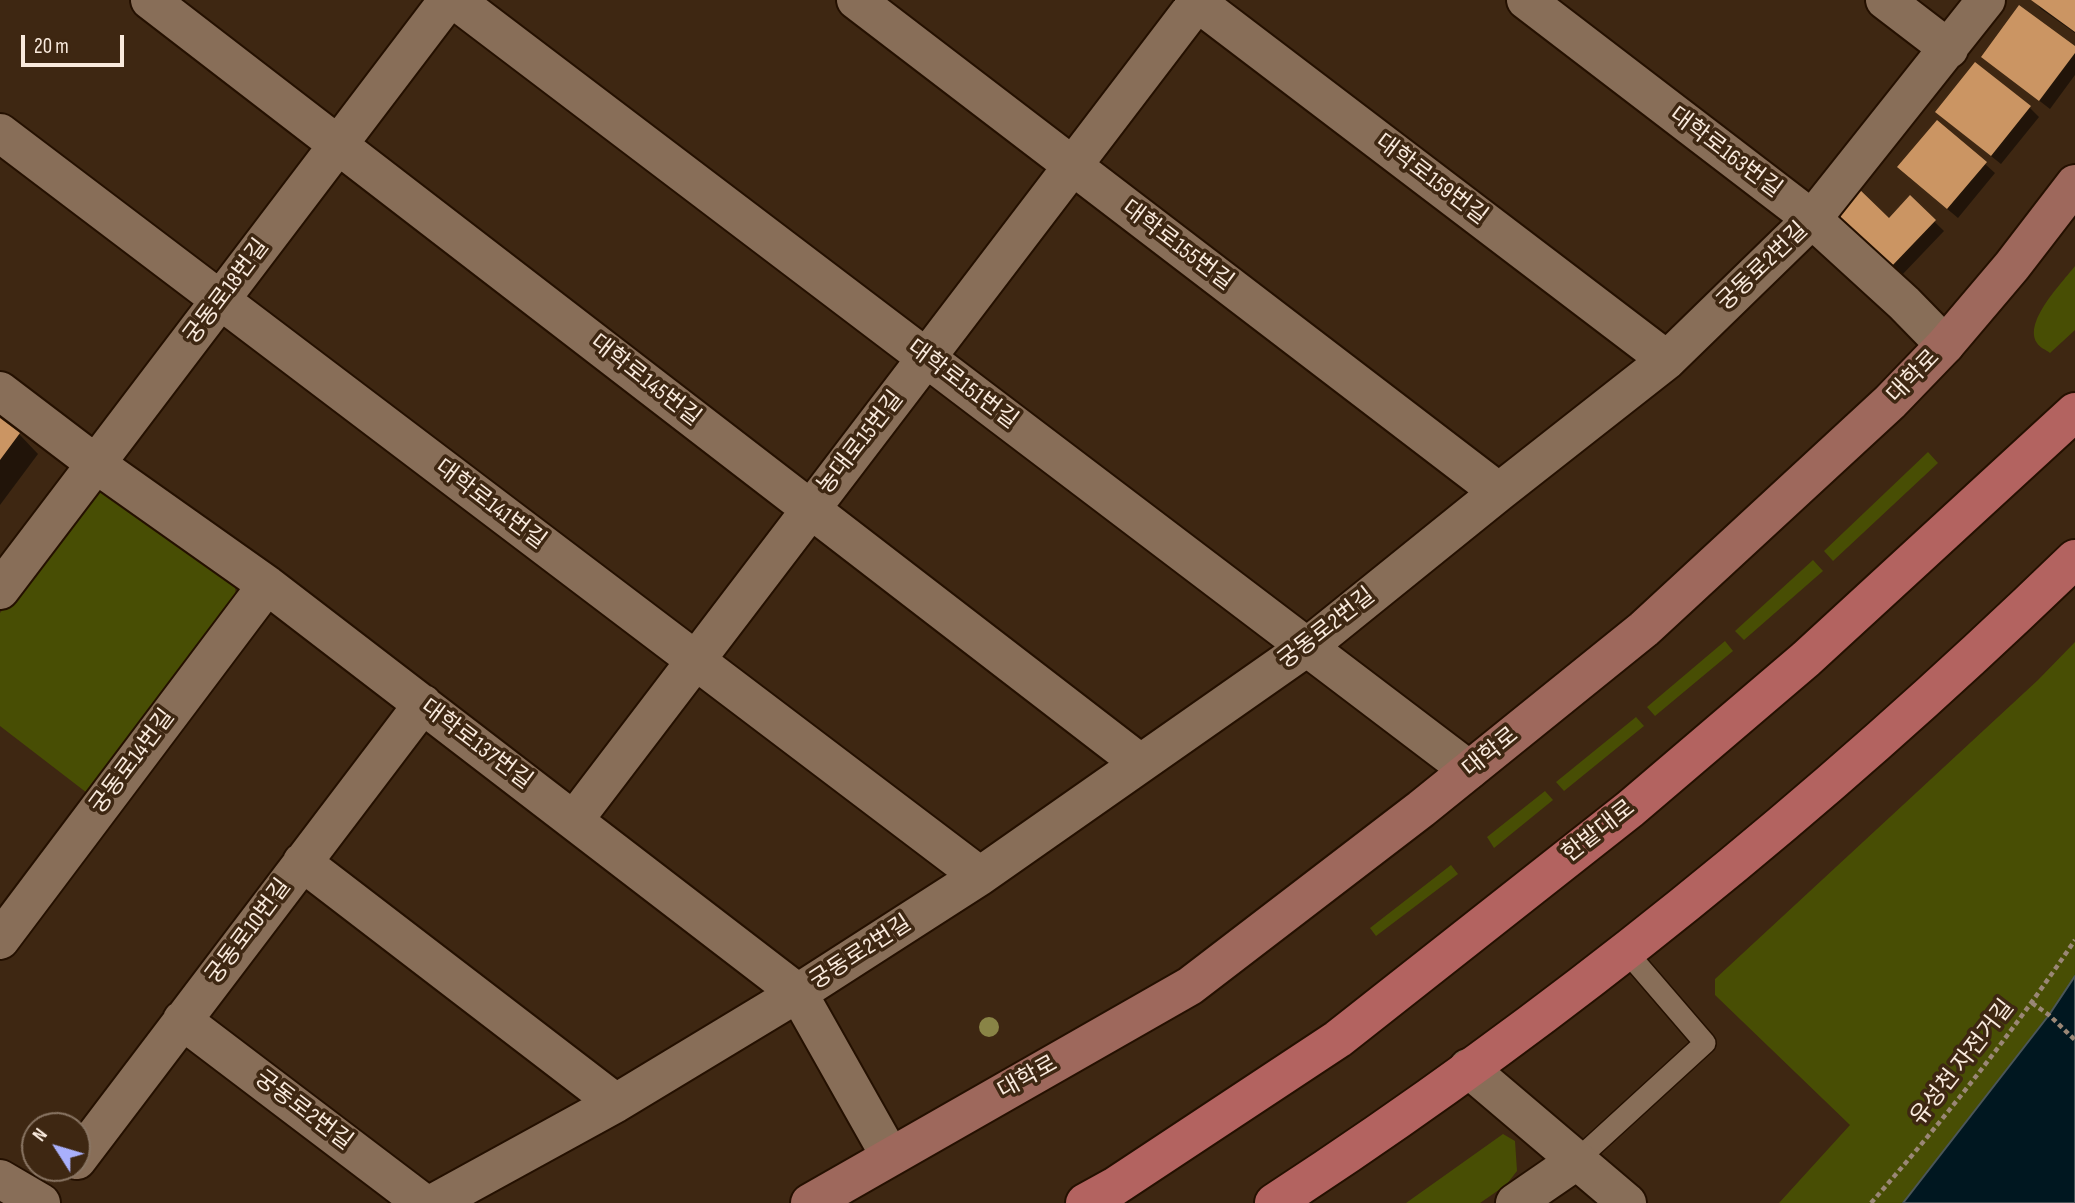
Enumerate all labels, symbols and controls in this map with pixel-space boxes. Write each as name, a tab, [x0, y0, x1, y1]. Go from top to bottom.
scale bar	[24, 21, 128, 65]
text: 20 m	[34, 34, 69, 59]
street label: 대학로163번길	[1663, 102, 1787, 204]
street label: 대학로159번길	[1369, 129, 1493, 231]
street label: 대학로155번길	[1116, 195, 1238, 297]
street label: 궁동로2번길	[1712, 217, 1814, 317]
street label: 궁동로18번길	[179, 234, 275, 350]
street label: 대학로145번길	[584, 329, 706, 433]
street label: 대학로151번길	[901, 335, 1023, 435]
street label: 대학로	[1882, 345, 1946, 409]
street label: 농대로15번길	[812, 386, 910, 500]
street label: 대학로141번길	[429, 454, 551, 556]
street label: 궁동로2번길	[1273, 583, 1381, 675]
street label: 대학로137번길	[415, 694, 537, 796]
street label: 궁동로14번길	[85, 704, 181, 820]
street label: 대학로	[1458, 722, 1524, 784]
street label: 한밭대로	[1557, 795, 1641, 869]
street label: 궁동로10번길	[201, 874, 297, 990]
street label: 궁동로2번길	[805, 910, 917, 996]
street label: 유성천 자전거길	[1905, 995, 2021, 1131]
street label: 대학로	[994, 1051, 1062, 1105]
street label: 궁동로2번길	[249, 1065, 357, 1157]
north arrow	[21, 1112, 91, 1182]
text: N	[28, 1124, 53, 1146]

